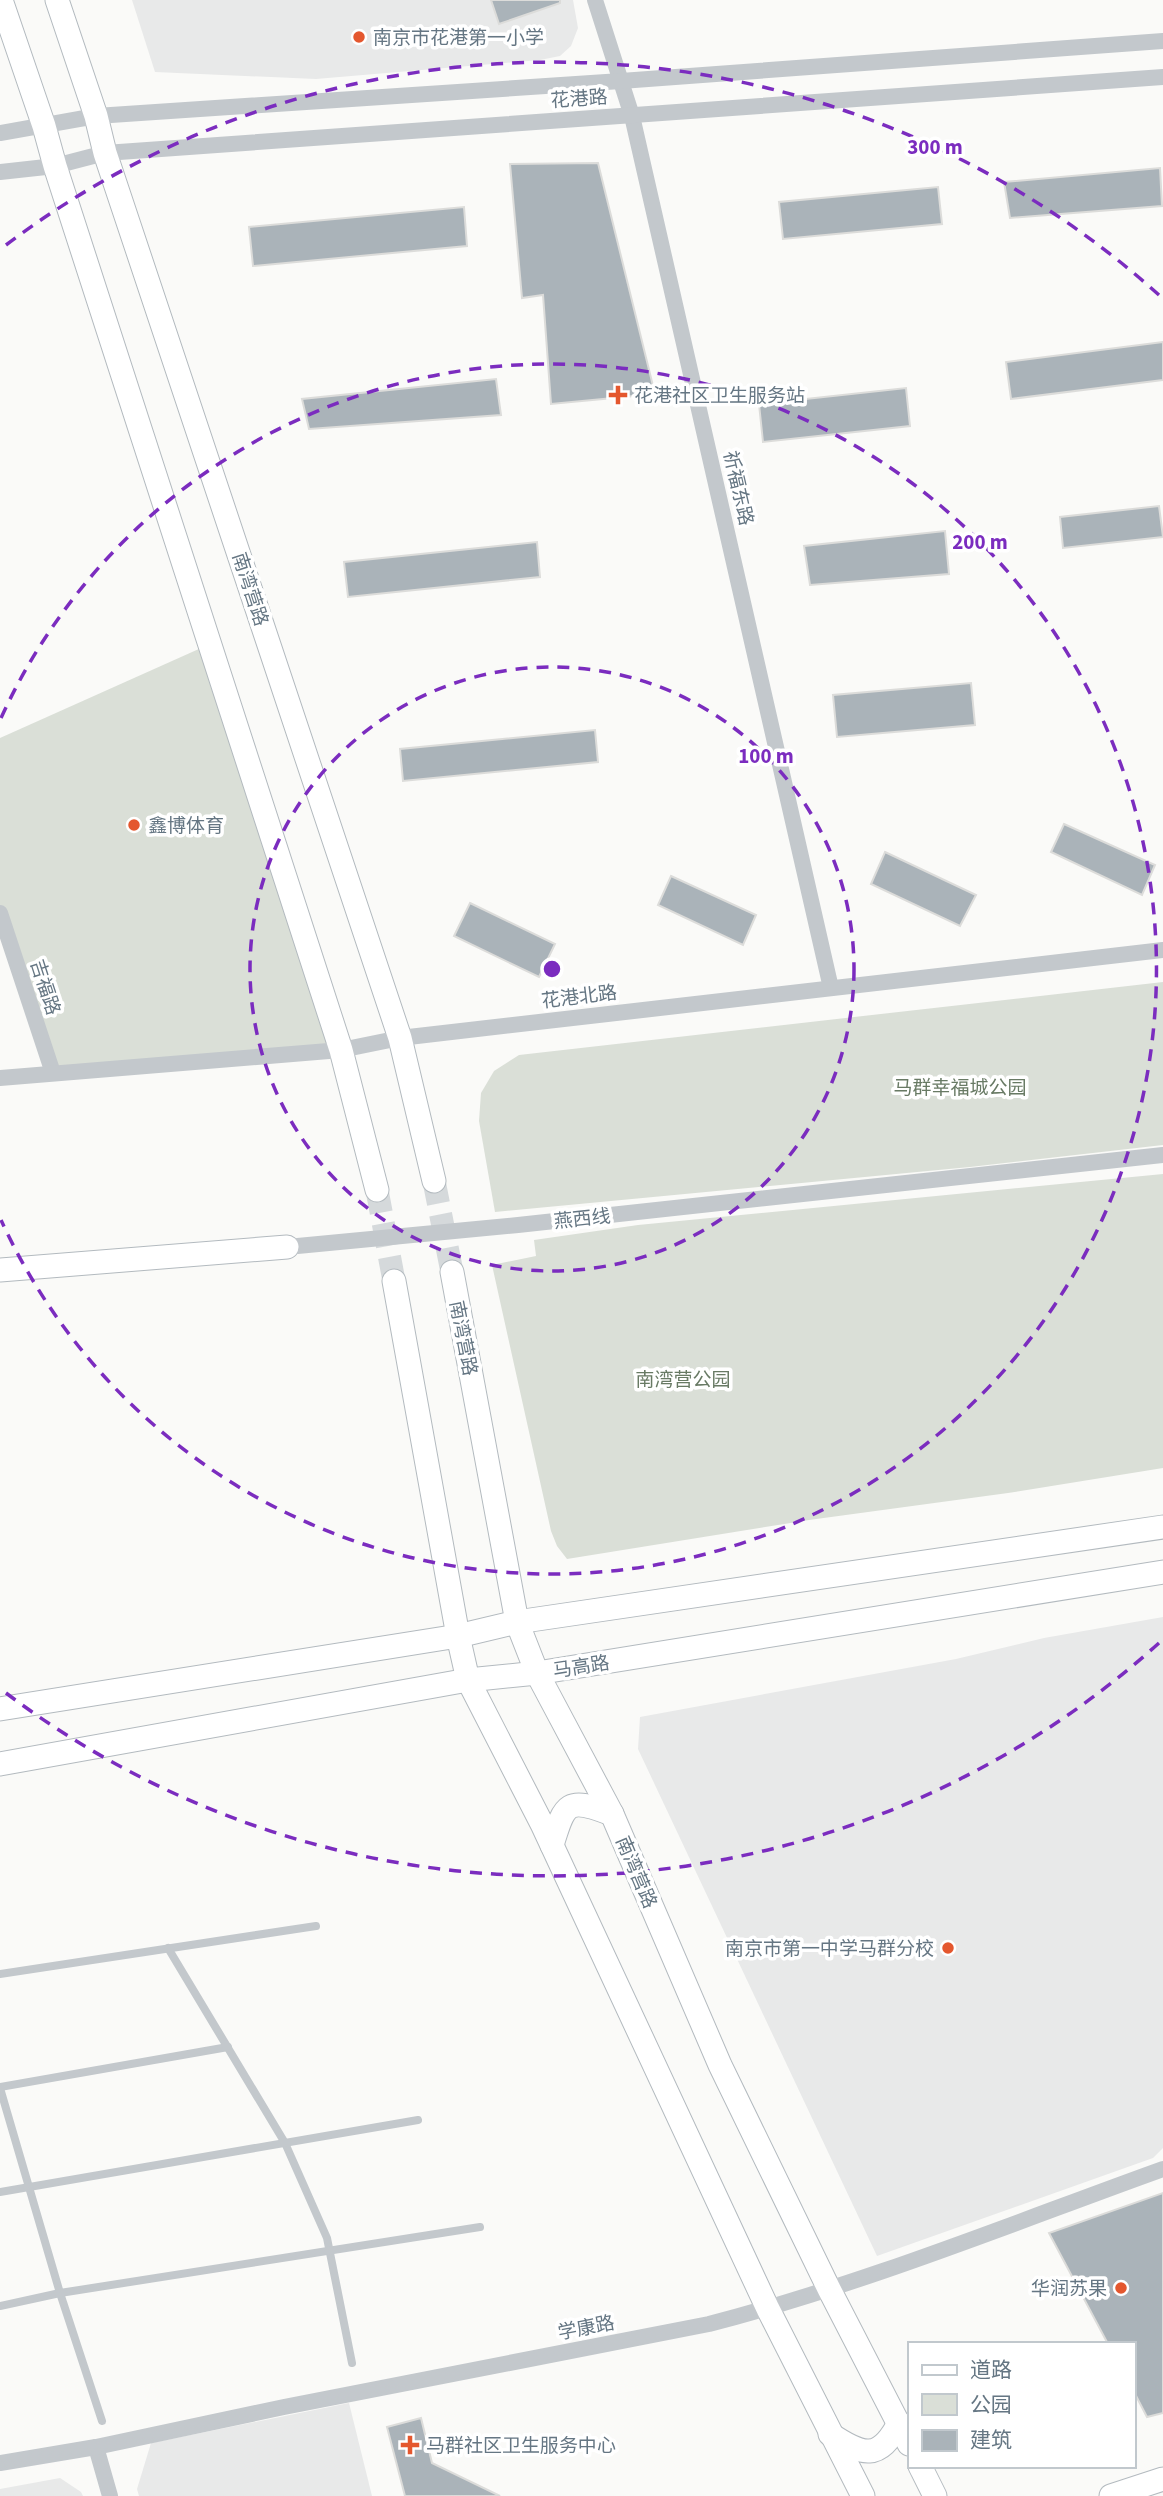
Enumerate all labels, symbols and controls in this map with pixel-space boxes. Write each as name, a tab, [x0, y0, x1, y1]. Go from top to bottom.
place label: 南京市花港第一小学	[373, 25, 544, 52]
marker: 南京市花港第一小学	[351, 29, 367, 45]
street label: 花港路	[550, 84, 608, 115]
text: 300 m	[907, 132, 963, 162]
place label: 花港社区卫生服务站	[634, 383, 805, 410]
marker: 花港社区卫生服务站	[608, 385, 628, 405]
street label: 祈福东路	[716, 448, 759, 528]
text: 200 m	[952, 527, 1008, 557]
street label: 南湾营路	[225, 549, 274, 630]
text: 100 m	[738, 741, 794, 771]
place label: 鑫博体育	[148, 813, 224, 840]
marker: 鑫博体育	[126, 817, 142, 833]
street label: 吉福路	[23, 956, 66, 1019]
centre of rings	[540, 957, 564, 981]
street label: 花港北路	[540, 979, 619, 1016]
park label: 马群幸福城公园	[893, 1075, 1027, 1102]
street label: 燕西线	[552, 1203, 612, 1236]
street label: 南湾营路	[442, 1298, 483, 1378]
park label: 南湾营公园	[635, 1367, 731, 1394]
street label: 马高路	[551, 1650, 612, 1685]
street label: 南湾营路	[608, 1832, 663, 1913]
place label: 南京市第一中学马群分校	[725, 1936, 934, 1963]
marker: 南京市第一中学马群分校	[940, 1940, 956, 1956]
place label: 华润苏果	[1031, 2276, 1107, 2303]
marker: 华润苏果	[1113, 2280, 1129, 2296]
street label: 学康路	[556, 2310, 617, 2347]
legend	[908, 2342, 1135, 2468]
text: 道路	[970, 2355, 1012, 2385]
text: 公园	[970, 2390, 1012, 2420]
text: 建筑	[970, 2425, 1012, 2455]
place label: 马群社区卫生服务中心	[426, 2433, 616, 2460]
marker: 马群社区卫生服务中心	[400, 2435, 420, 2455]

